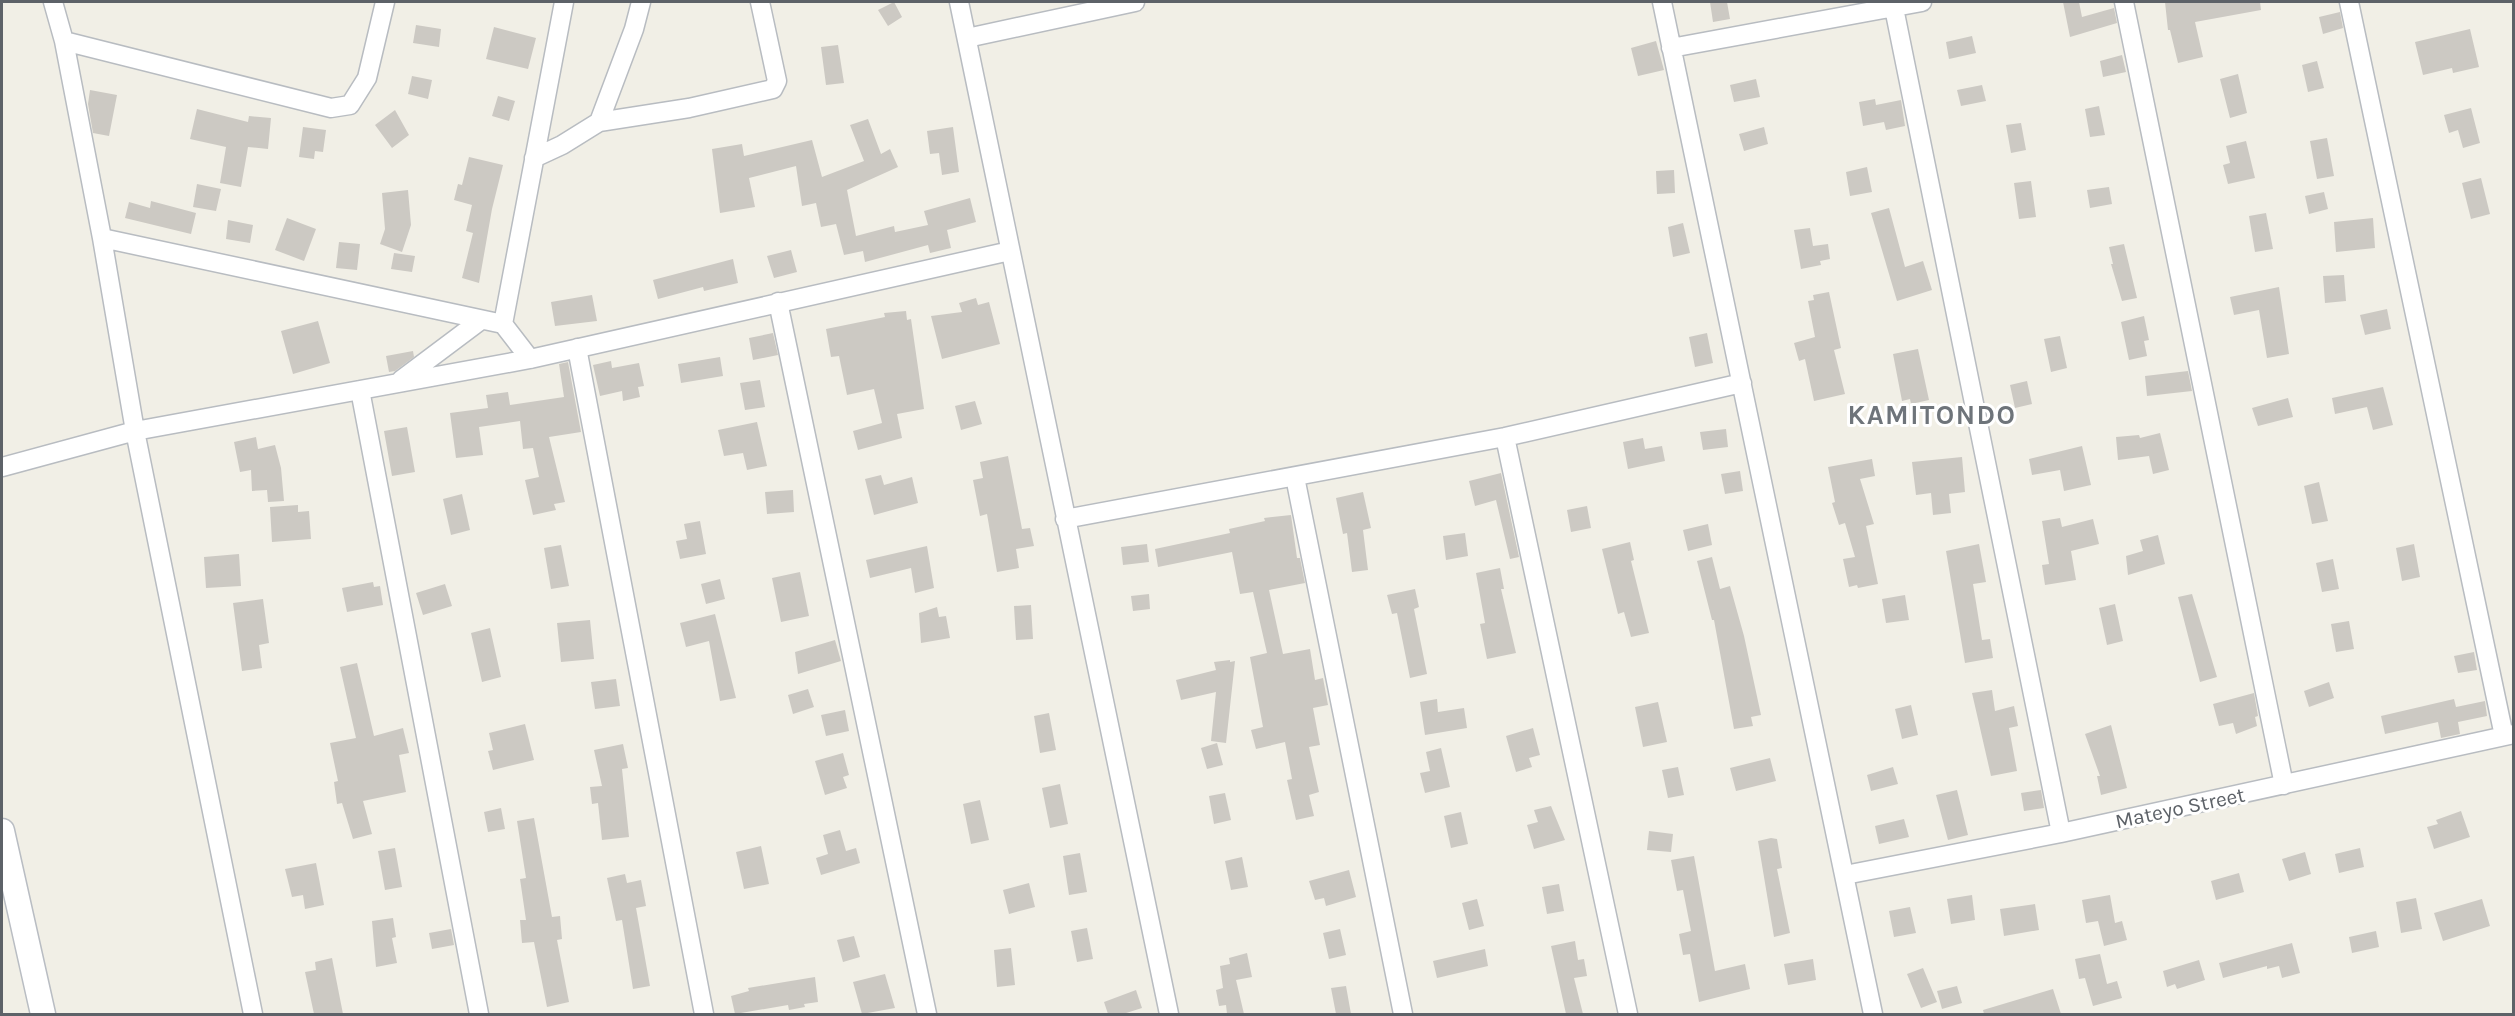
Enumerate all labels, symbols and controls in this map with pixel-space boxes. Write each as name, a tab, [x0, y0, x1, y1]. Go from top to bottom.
district label: KAMITONDO	[1848, 399, 2016, 431]
street label: Mateyo Street	[2113, 783, 2247, 833]

